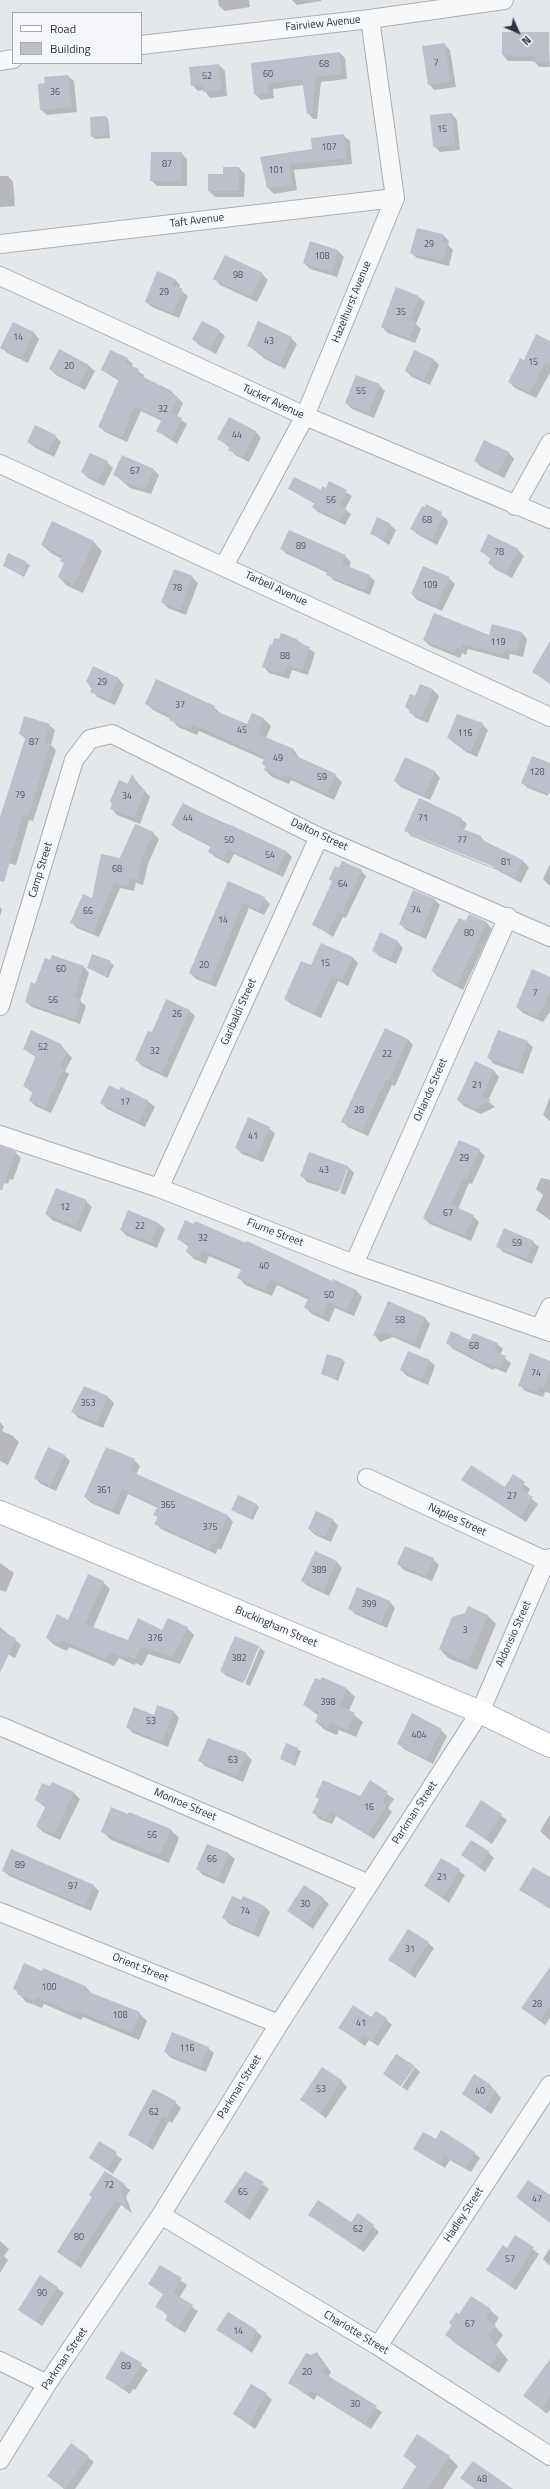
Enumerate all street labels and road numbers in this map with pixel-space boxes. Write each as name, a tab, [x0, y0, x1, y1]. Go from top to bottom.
street label: Fairview Avenue	[285, 13, 361, 35]
street label: Taft Avenue	[169, 211, 225, 231]
street label: Hazelhurst Avenue	[330, 259, 374, 345]
street label: Tucker Avenue	[240, 382, 306, 422]
street label: Tarbell Avenue	[243, 569, 309, 609]
street label: Dalton Street	[288, 816, 350, 854]
street label: Camp Street	[26, 841, 56, 899]
street label: Garibaldi Street	[218, 977, 260, 1047]
street label: Orlando Street	[411, 1057, 451, 1123]
street label: Fiume Street	[245, 1216, 305, 1250]
street label: Naples Street	[426, 1501, 488, 1539]
street label: Aldorisio Street	[494, 1599, 534, 1669]
street label: Buckingham Street	[233, 1604, 319, 1650]
street label: Parkman Street	[390, 1779, 440, 1847]
street label: Monroe Street	[152, 1786, 218, 1824]
street label: Orient Street	[110, 1951, 170, 1985]
street label: Parkman Street	[215, 2053, 265, 2121]
street label: Hadley Street	[441, 2185, 487, 2245]
street label: Charlotte Street	[321, 2308, 391, 2358]
street label: Parkman Street	[39, 2325, 91, 2393]

